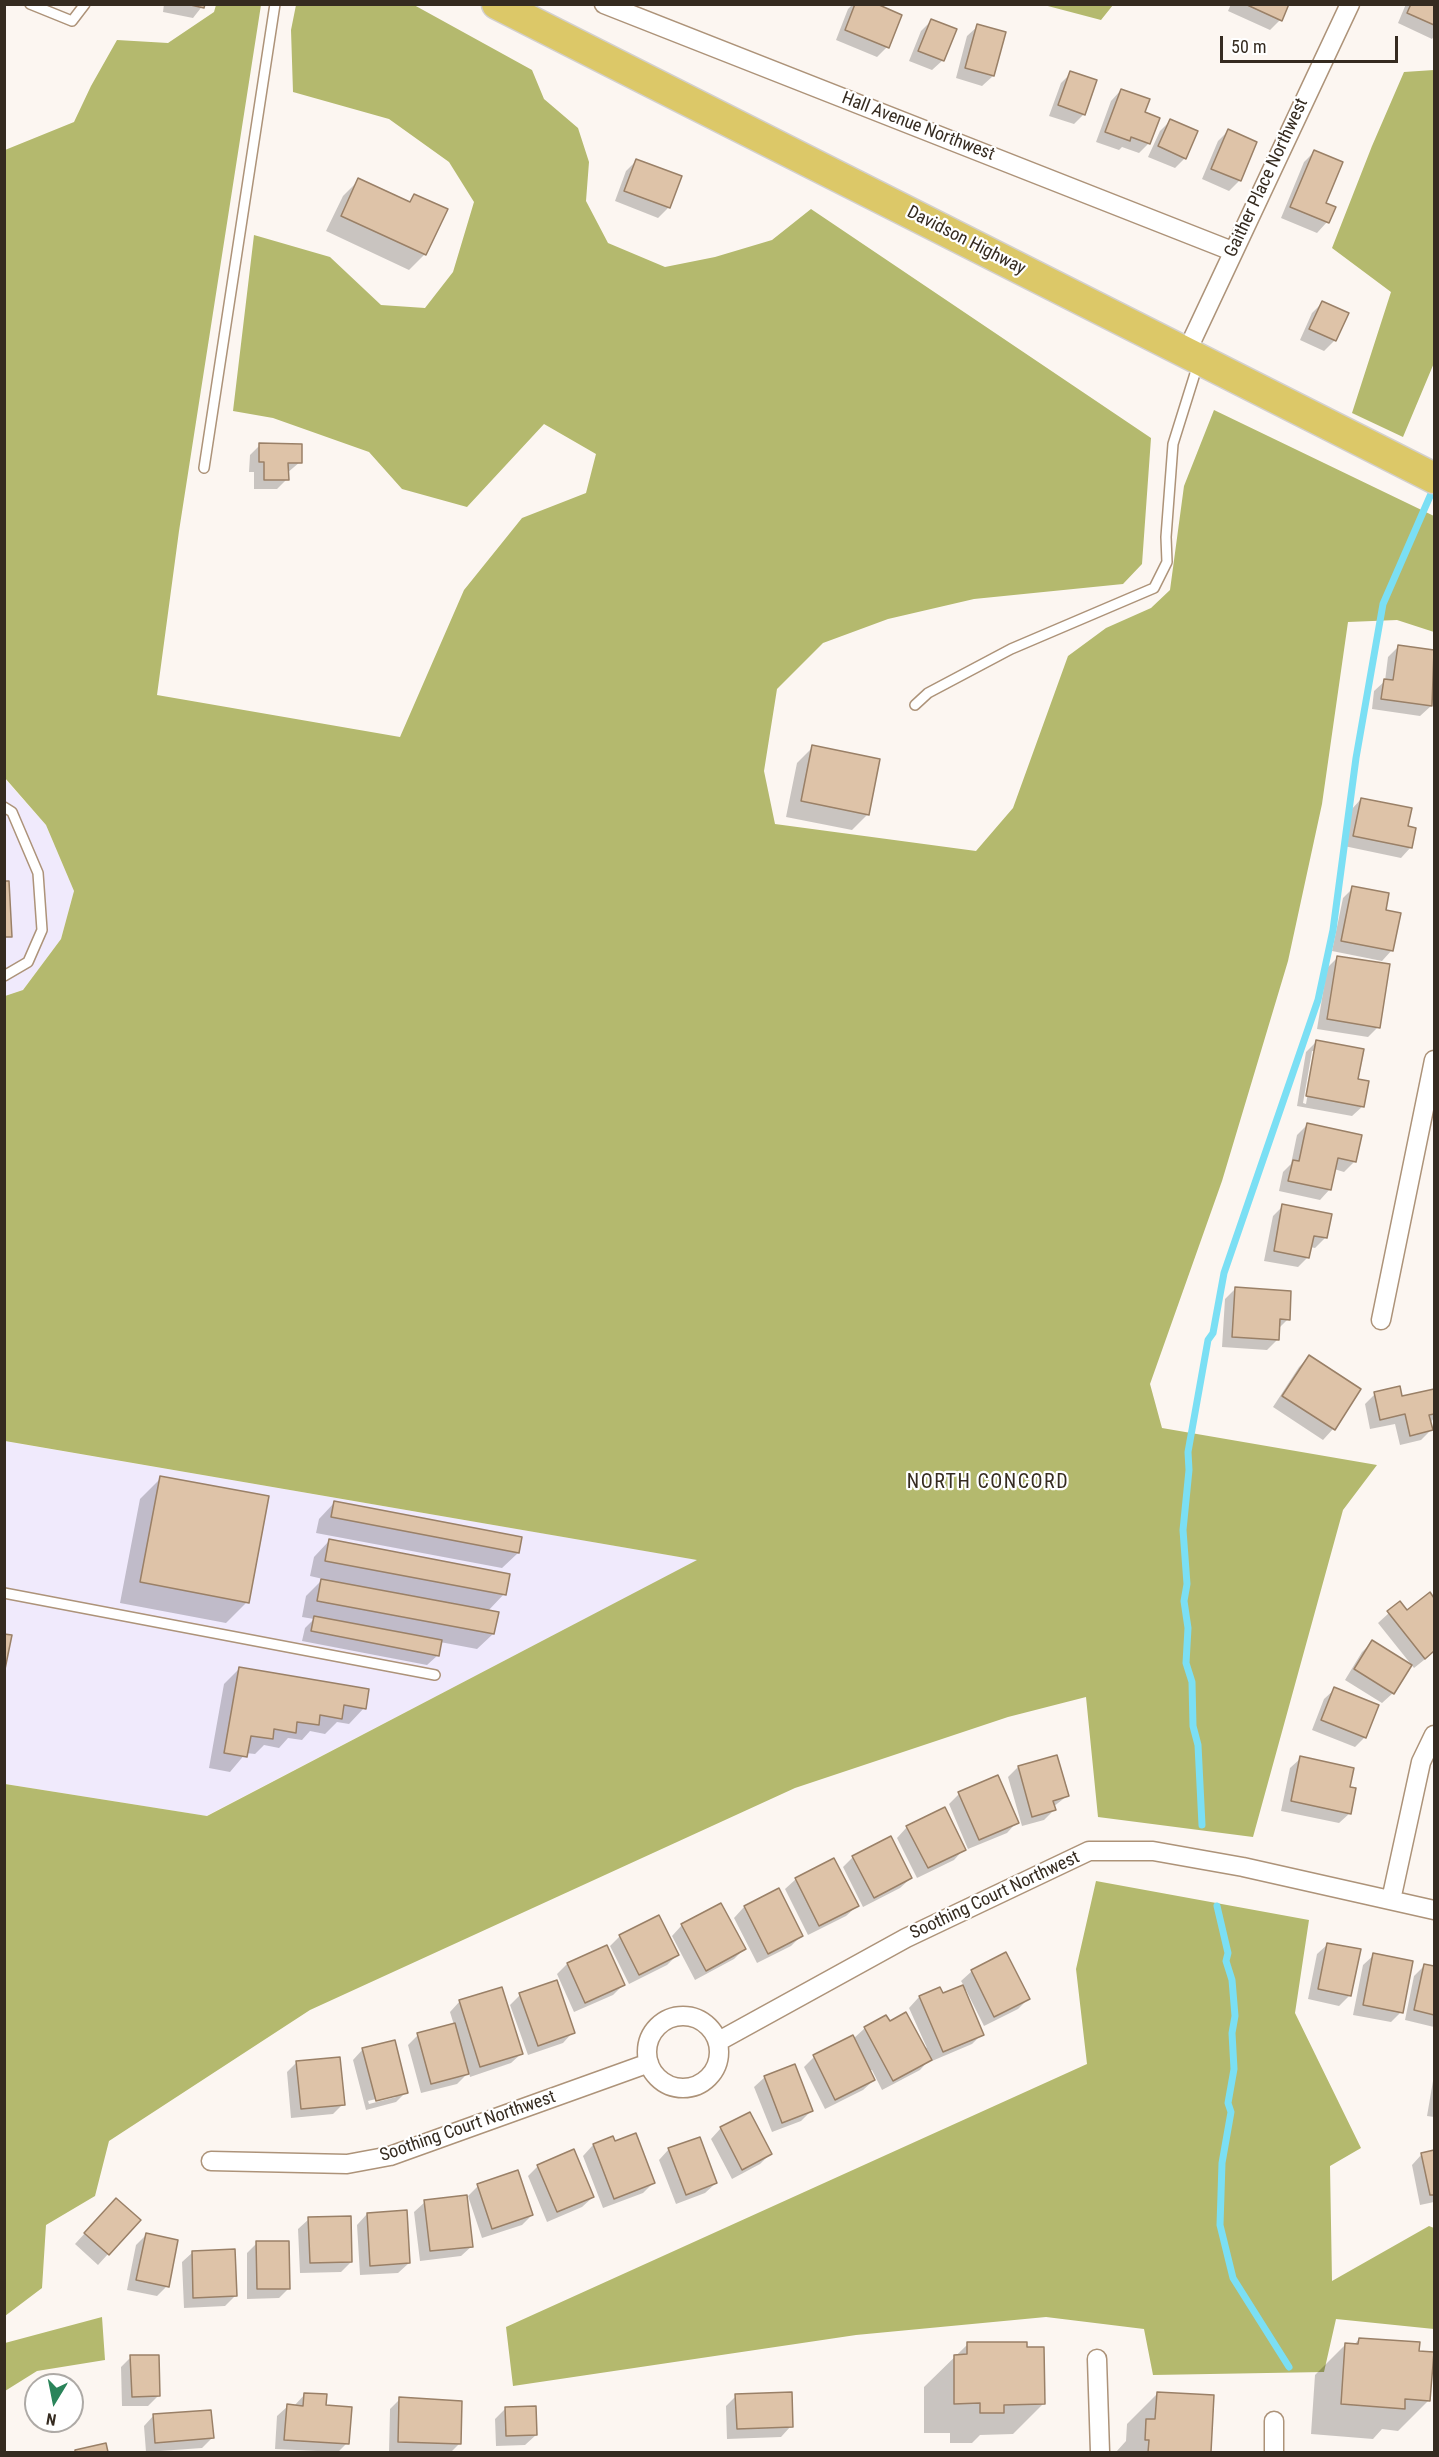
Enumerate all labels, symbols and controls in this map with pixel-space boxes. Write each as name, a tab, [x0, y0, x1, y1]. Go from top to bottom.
scale bar	[1223, 24, 1402, 62]
text: 50 m	[1231, 36, 1266, 57]
street label: Hall Avenue Northwest	[839, 88, 997, 166]
street label: Gaither Place Northwest	[1221, 95, 1313, 261]
street label: Davidson Highway	[903, 202, 1029, 280]
district label: NORTH CONCORD	[907, 1471, 1069, 1495]
street label: Soothing Court Northwest	[907, 1847, 1083, 1945]
street label: Soothing Court Northwest	[377, 2087, 559, 2167]
north arrow	[24, 2373, 84, 2433]
text: N	[45, 2409, 58, 2429]

